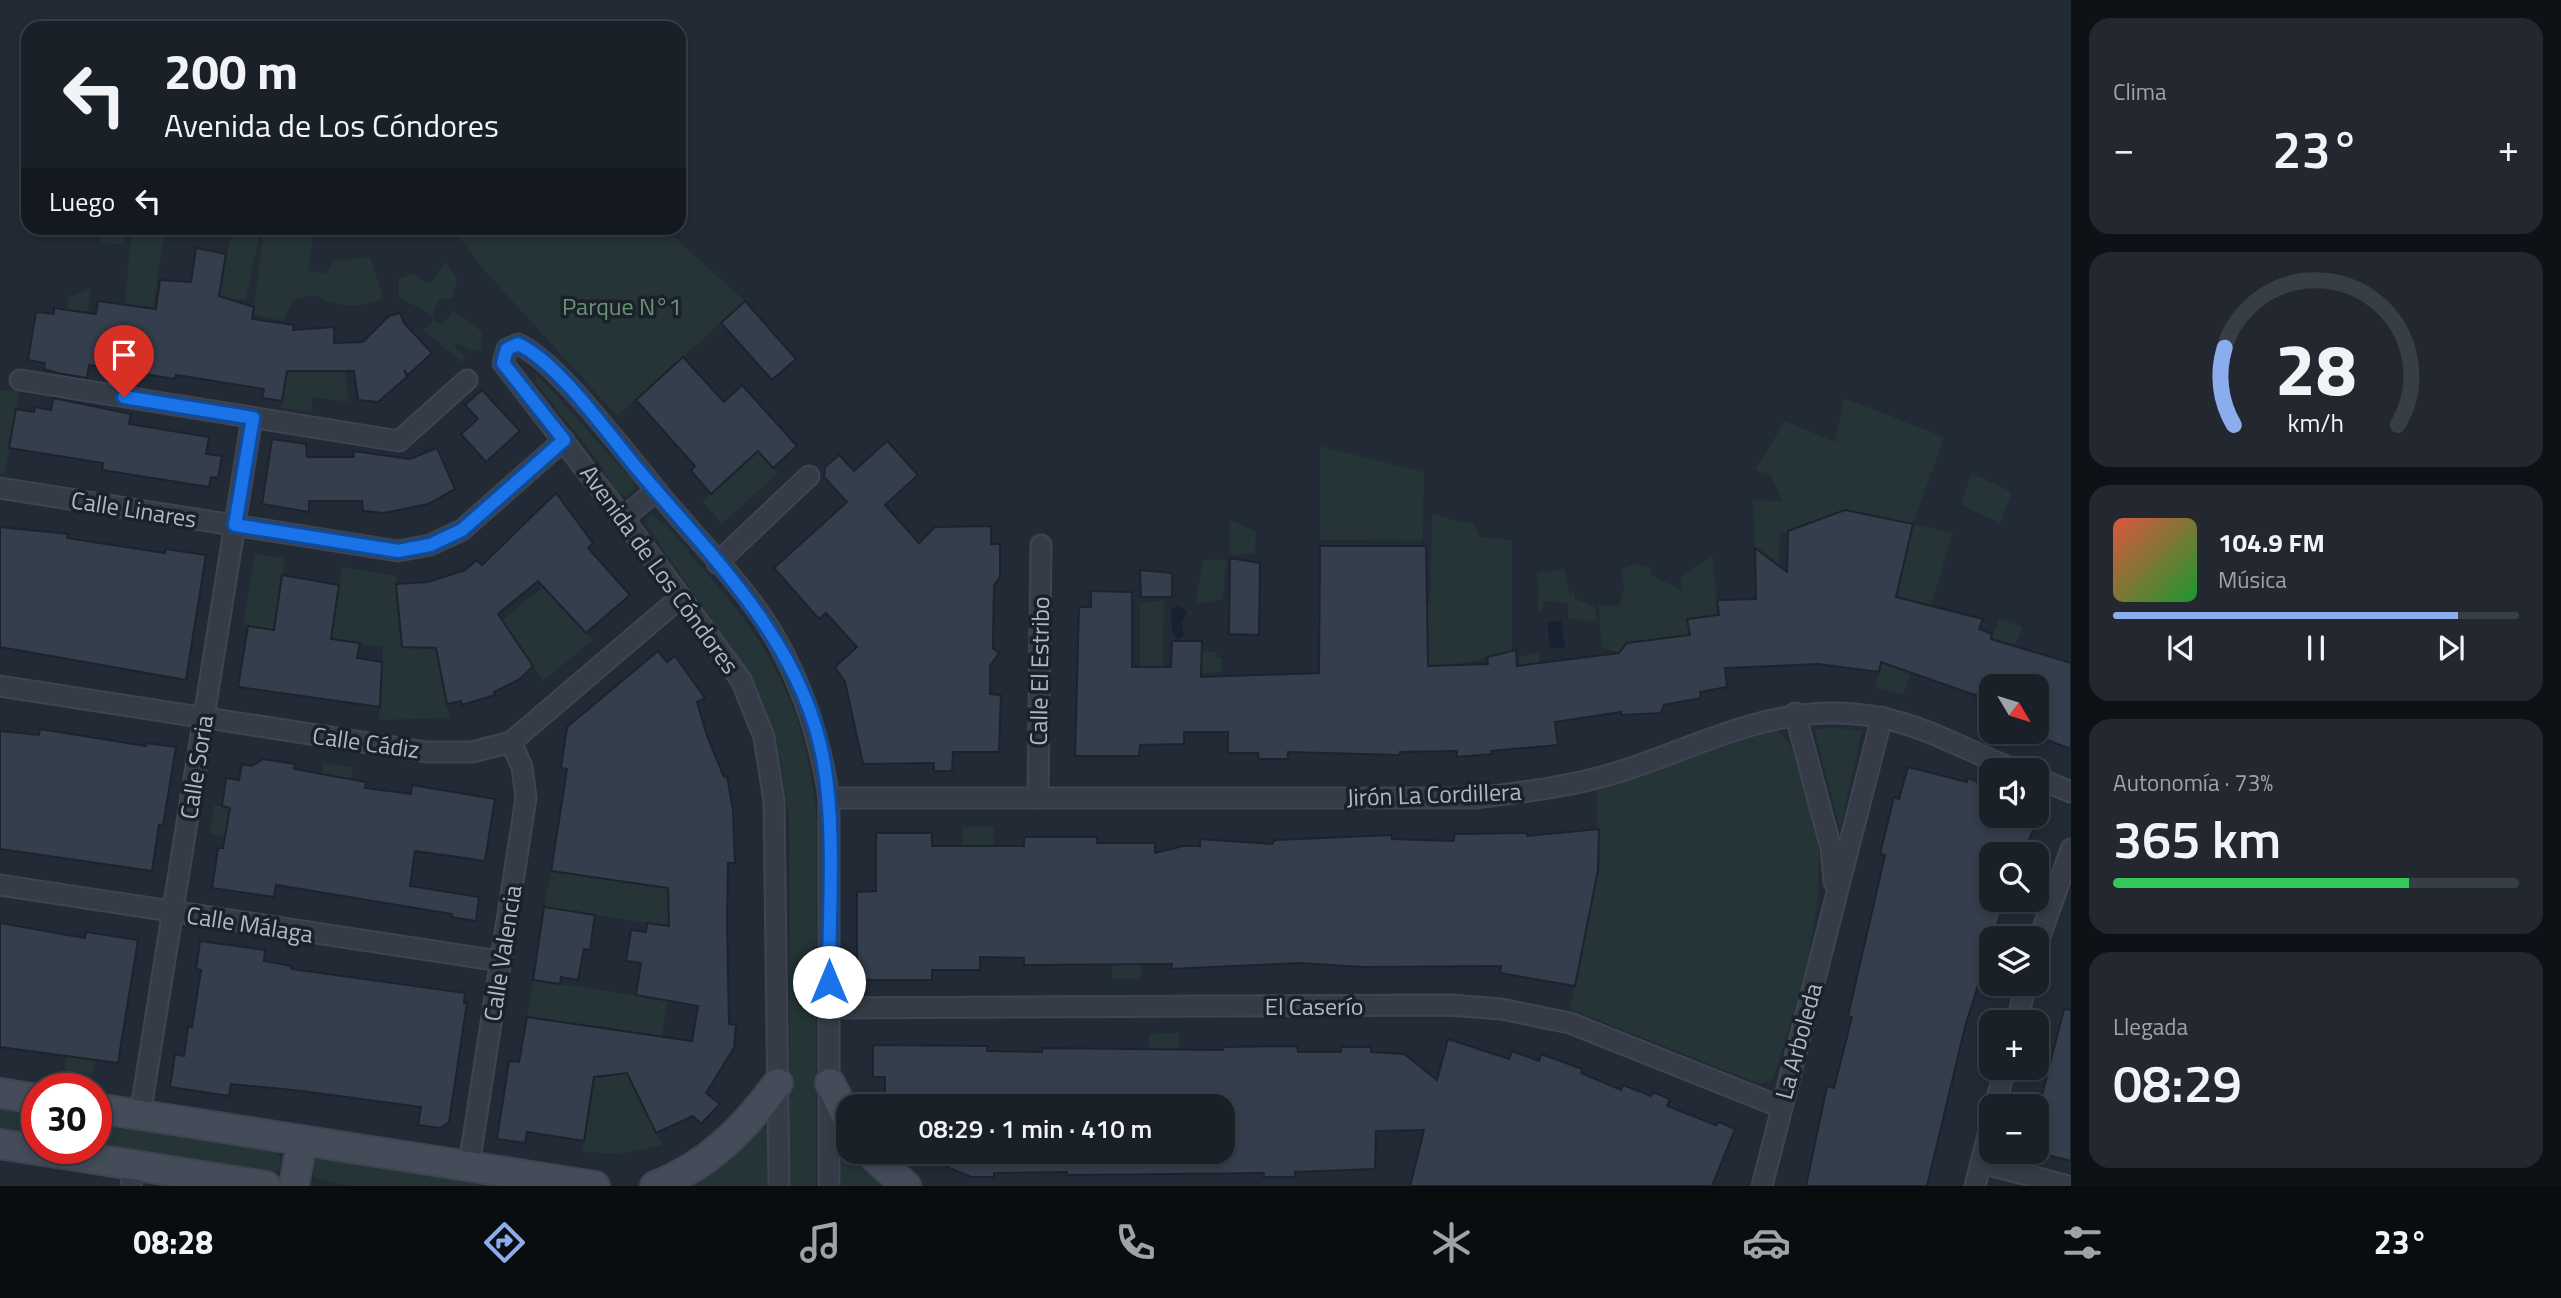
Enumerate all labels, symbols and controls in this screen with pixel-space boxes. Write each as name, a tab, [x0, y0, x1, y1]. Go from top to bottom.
text: 200 m	[164, 33, 298, 108]
icon: left	[49, 49, 140, 140]
text: Clima	[2113, 74, 2167, 109]
text: Avenida de Los Cóndores	[164, 101, 499, 149]
text: 23°	[2272, 109, 2360, 188]
text: −	[2113, 119, 2134, 177]
text: +	[2498, 119, 2519, 177]
text: Luego	[49, 182, 115, 221]
icon: left	[129, 182, 167, 220]
park label: Parque N°1	[562, 288, 682, 324]
text: 28	[2275, 314, 2357, 424]
pin	[94, 325, 154, 397]
icon: arrive	[105, 336, 143, 374]
text: km/h	[2288, 404, 2344, 442]
street label: Avenida de Los Cóndores	[572, 457, 748, 681]
street label: Calle Linares	[69, 481, 199, 537]
text: 104.9 FM	[2218, 523, 2325, 562]
text: Música	[2218, 562, 2287, 597]
street label: Calle El Estribo	[1020, 596, 1058, 746]
icon: previous	[2162, 629, 2200, 667]
icon: pause	[2297, 629, 2335, 667]
icon: next	[2432, 629, 2470, 667]
north arrow	[1979, 674, 2049, 744]
map controls	[1979, 674, 2049, 1164]
street label: Calle Soria	[170, 712, 222, 822]
street label: Calle Cádiz	[310, 717, 422, 767]
button: sound	[1979, 758, 2049, 828]
text: Autonomía · 73%	[2113, 765, 2273, 800]
street label: Jirón La Cordillera	[1346, 773, 1522, 815]
text: 365 km	[2113, 799, 2281, 878]
button: search	[1979, 842, 2049, 912]
street label: Calle Valencia	[473, 882, 531, 1024]
street label: Calle Málaga	[184, 896, 316, 952]
button: layers	[1979, 926, 2049, 996]
position arrow	[792, 945, 866, 1019]
street label: La Arboleda	[1765, 979, 1831, 1103]
street label: El Caserío	[1265, 988, 1363, 1024]
text: Llegada	[2113, 1009, 2188, 1044]
button: +	[1979, 1010, 2049, 1080]
text: 08:29	[2113, 1043, 2242, 1122]
speed limit sign: 30	[21, 1073, 112, 1164]
button: −	[1979, 1094, 2049, 1164]
text: 08:29 · 1 min · 410 m	[919, 1109, 1152, 1148]
text: 08:28	[133, 1218, 213, 1266]
icon: directions	[480, 1218, 529, 1267]
icon: music	[796, 1218, 845, 1267]
icon: phone	[1111, 1218, 1160, 1267]
icon: climate	[1427, 1218, 1476, 1267]
icon: car	[1742, 1218, 1791, 1267]
icon: filters	[2058, 1218, 2107, 1267]
text: 23°	[2374, 1218, 2428, 1266]

